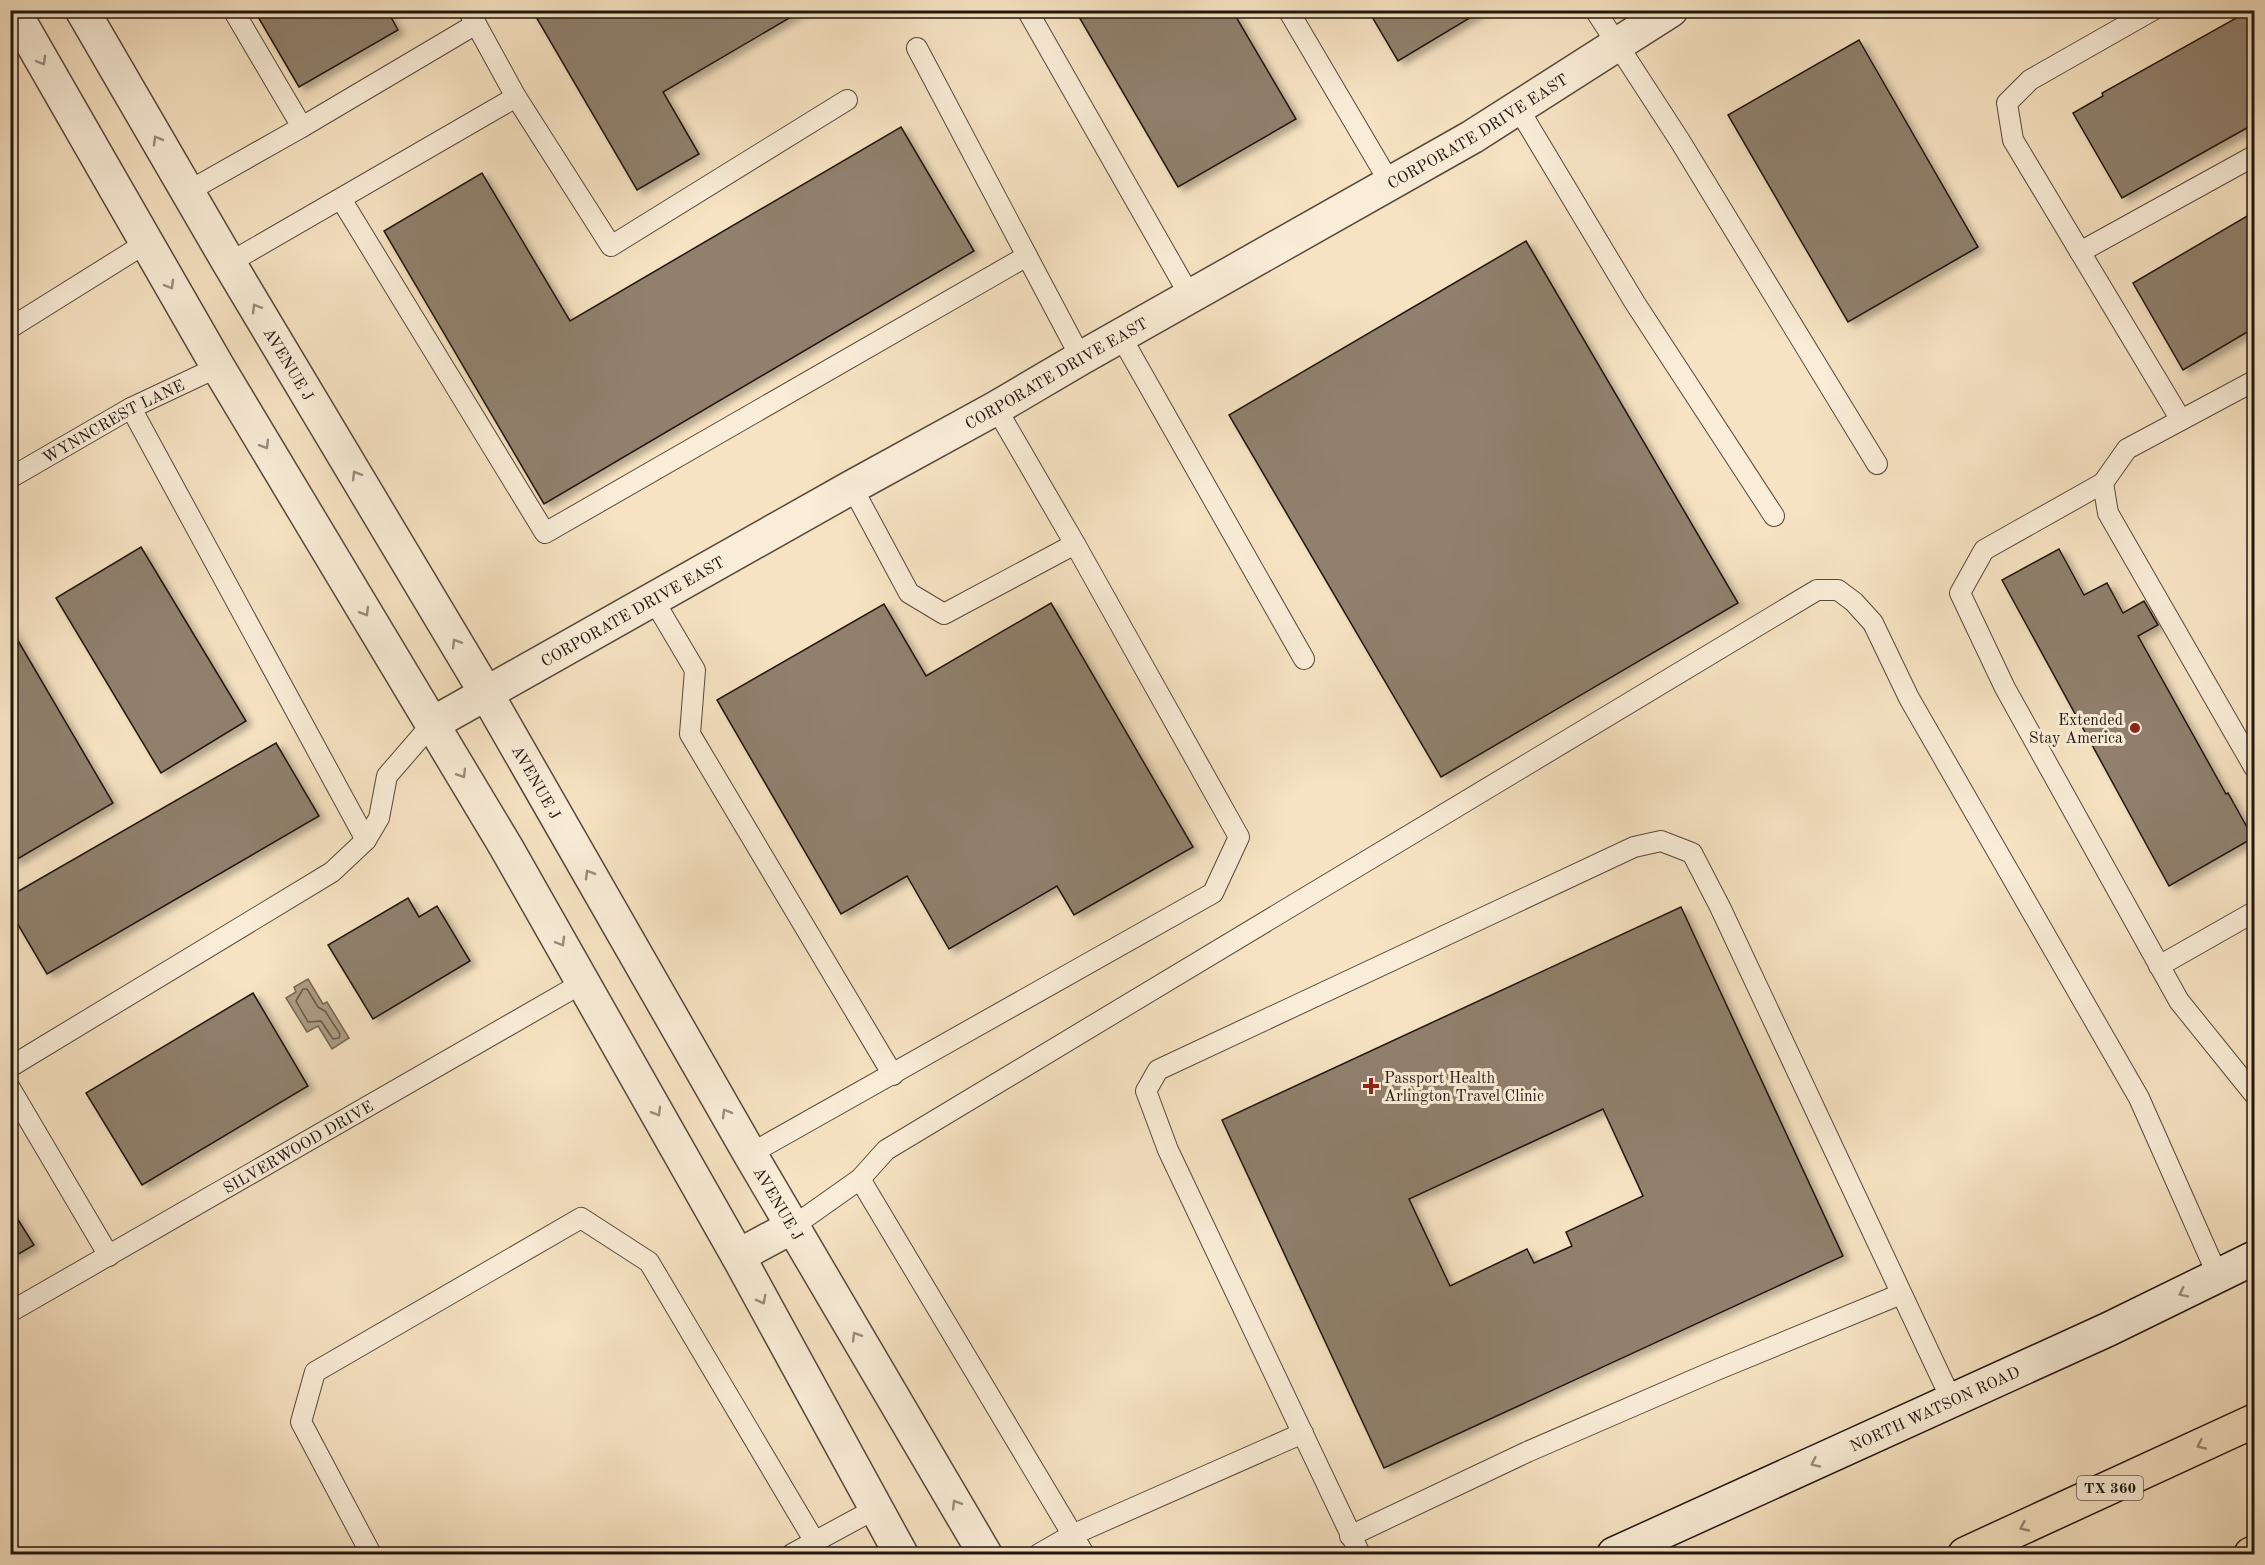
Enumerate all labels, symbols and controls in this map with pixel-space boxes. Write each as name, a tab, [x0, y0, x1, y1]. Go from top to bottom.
one-way arrow	[35, 55, 46, 65]
street label: CORPORATE DRIVE EAST	[1385, 72, 1571, 193]
one-way arrow	[153, 136, 165, 146]
one-way arrow	[163, 279, 174, 289]
one-way arrow	[252, 304, 263, 314]
street label: CORPORATE DRIVE EAST	[963, 316, 1151, 433]
street label: AVENUE J	[260, 325, 316, 404]
street label: WYNNCREST LANE	[40, 378, 187, 467]
one-way arrow	[257, 439, 269, 449]
one-way arrow	[352, 471, 363, 481]
street label: CORPORATE DRIVE EAST	[539, 555, 728, 671]
one-way arrow	[358, 606, 369, 616]
one-way arrow	[451, 639, 463, 649]
place label: Extended Stay America	[2029, 713, 2123, 747]
marker: Extended Stay America	[2128, 721, 2142, 735]
street label: AVENUE J	[508, 743, 563, 823]
one-way arrow	[455, 768, 466, 778]
one-way arrow	[585, 870, 597, 880]
one-way arrow	[553, 936, 565, 946]
place label: Passport Health Arlington Travel Clinic	[1384, 1071, 1544, 1105]
marker: Passport Health Arlington Travel Clinic	[1362, 1077, 1380, 1095]
street label: SILVERWOOD DRIVE	[221, 1099, 377, 1198]
one-way arrow	[650, 1105, 661, 1116]
one-way arrow	[722, 1109, 733, 1120]
street label: AVENUE J	[750, 1165, 805, 1244]
one-way arrow	[2178, 1285, 2189, 1297]
one-way arrow	[755, 1294, 766, 1304]
one-way arrow	[852, 1332, 864, 1342]
street label: NORTH WATSON ROAD	[1848, 1365, 2023, 1456]
one-way arrow	[2197, 1438, 2208, 1450]
one-way arrow	[1811, 1455, 1822, 1467]
road number: TX 360	[2077, 1476, 2143, 1500]
one-way arrow	[951, 1500, 963, 1510]
one-way arrow	[2020, 1520, 2031, 1532]

